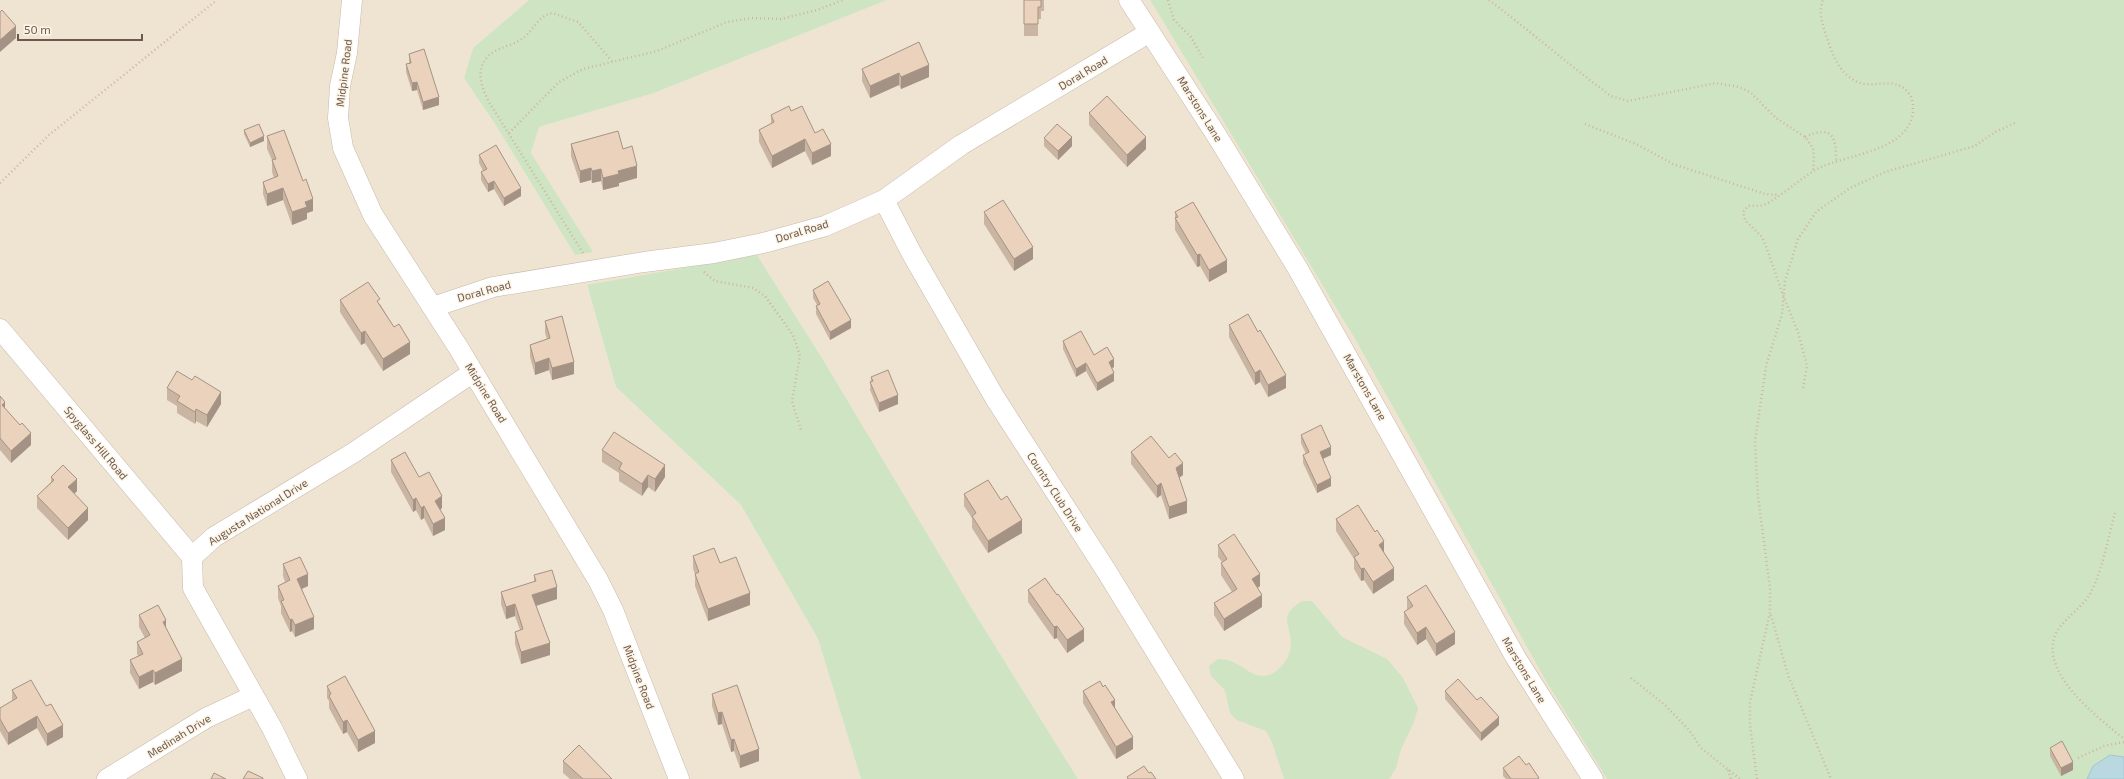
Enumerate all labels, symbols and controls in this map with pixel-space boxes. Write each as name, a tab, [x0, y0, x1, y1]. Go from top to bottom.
scale bar	[18, 16, 142, 42]
text: 50 m	[24, 22, 51, 36]
street label: Midpine Road	[333, 38, 354, 107]
street label: Doral Road	[1056, 53, 1110, 92]
street label: Marstons Lane	[1175, 74, 1226, 144]
street label: Doral Road	[774, 216, 830, 245]
street label: Doral Road	[456, 277, 512, 304]
street label: Marstons Lane	[1341, 351, 1390, 422]
street label: Midpine Road	[463, 361, 510, 425]
street label: Spyglass Hill Road	[62, 403, 131, 482]
street label: Country Club Drive	[1025, 449, 1086, 534]
street label: Augusta National Drive	[206, 476, 310, 547]
street label: Marstons Lane	[1500, 634, 1549, 705]
street label: Midpine Road	[621, 643, 658, 711]
street label: Medinah Drive	[145, 711, 213, 760]

